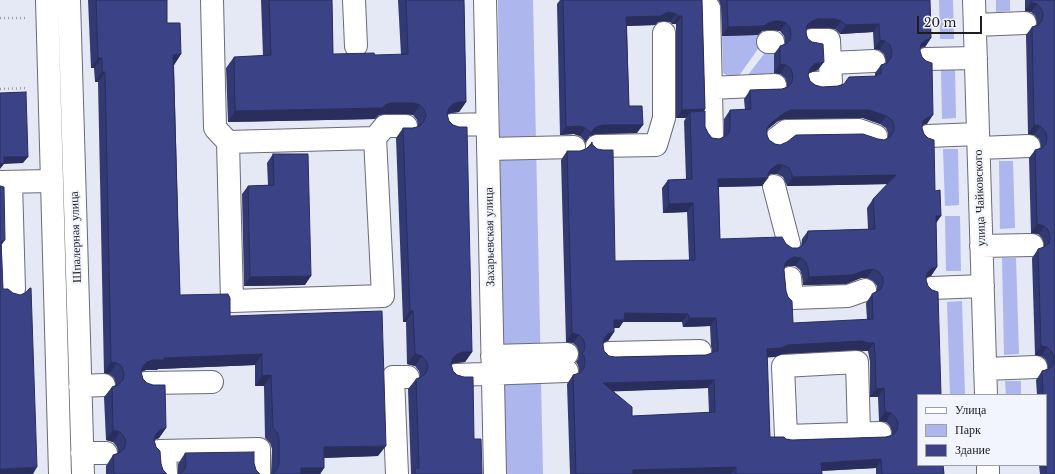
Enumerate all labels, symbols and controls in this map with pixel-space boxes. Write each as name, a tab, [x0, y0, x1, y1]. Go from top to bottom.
scale bar	[919, 8, 984, 34]
text: 20 m	[924, 15, 956, 30]
street label: улица Чайковского	[971, 149, 989, 247]
street label: Захарьевская улица	[482, 187, 498, 287]
street label: Шпалерная улица	[67, 191, 85, 283]
legend	[917, 394, 1047, 466]
text: Улица	[955, 402, 986, 417]
text: Парк	[955, 422, 981, 437]
text: Здание	[955, 442, 990, 457]

